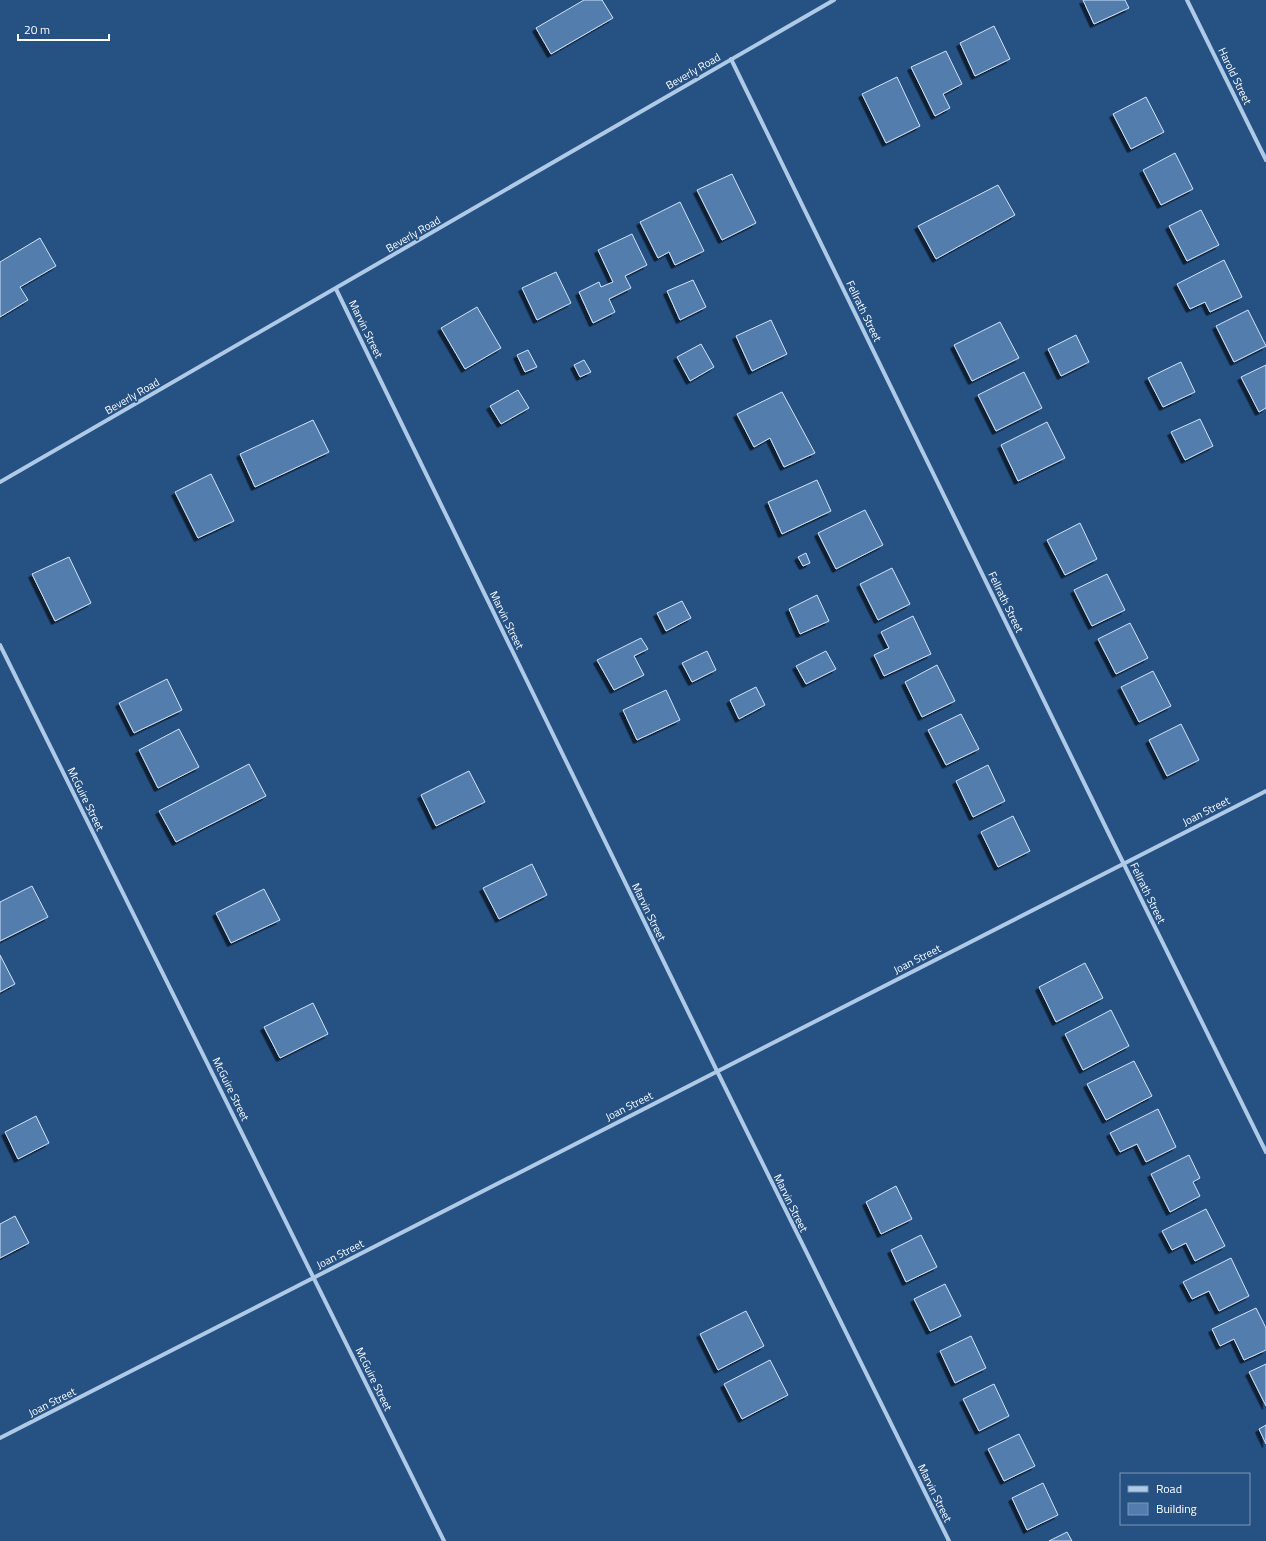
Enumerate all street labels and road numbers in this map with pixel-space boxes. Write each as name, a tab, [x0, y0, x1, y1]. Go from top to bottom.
street label: Harold Street	[1214, 45, 1256, 107]
street label: Beverly Road	[663, 49, 724, 93]
street label: Beverly Road	[383, 212, 444, 256]
street label: Fellrath Street	[842, 278, 886, 344]
street label: Marvin Street	[345, 297, 387, 361]
street label: Beverly Road	[102, 374, 163, 418]
street label: Fellrath Street	[984, 569, 1028, 635]
street label: Marvin Street	[486, 588, 528, 652]
street label: McGuire Street	[64, 764, 108, 834]
street label: Joan Street	[1180, 792, 1233, 830]
street label: Fellrath Street	[1126, 860, 1170, 926]
street label: Marvin Street	[628, 880, 670, 944]
street label: Joan Street	[891, 940, 944, 978]
street label: McGuire Street	[209, 1054, 253, 1124]
street label: Joan Street	[603, 1087, 656, 1125]
street label: Marvin Street	[770, 1171, 812, 1235]
street label: Joan Street	[314, 1235, 367, 1273]
street label: McGuire Street	[352, 1344, 396, 1414]
street label: Joan Street	[26, 1383, 79, 1421]
street label: Marvin Street	[914, 1461, 956, 1525]

